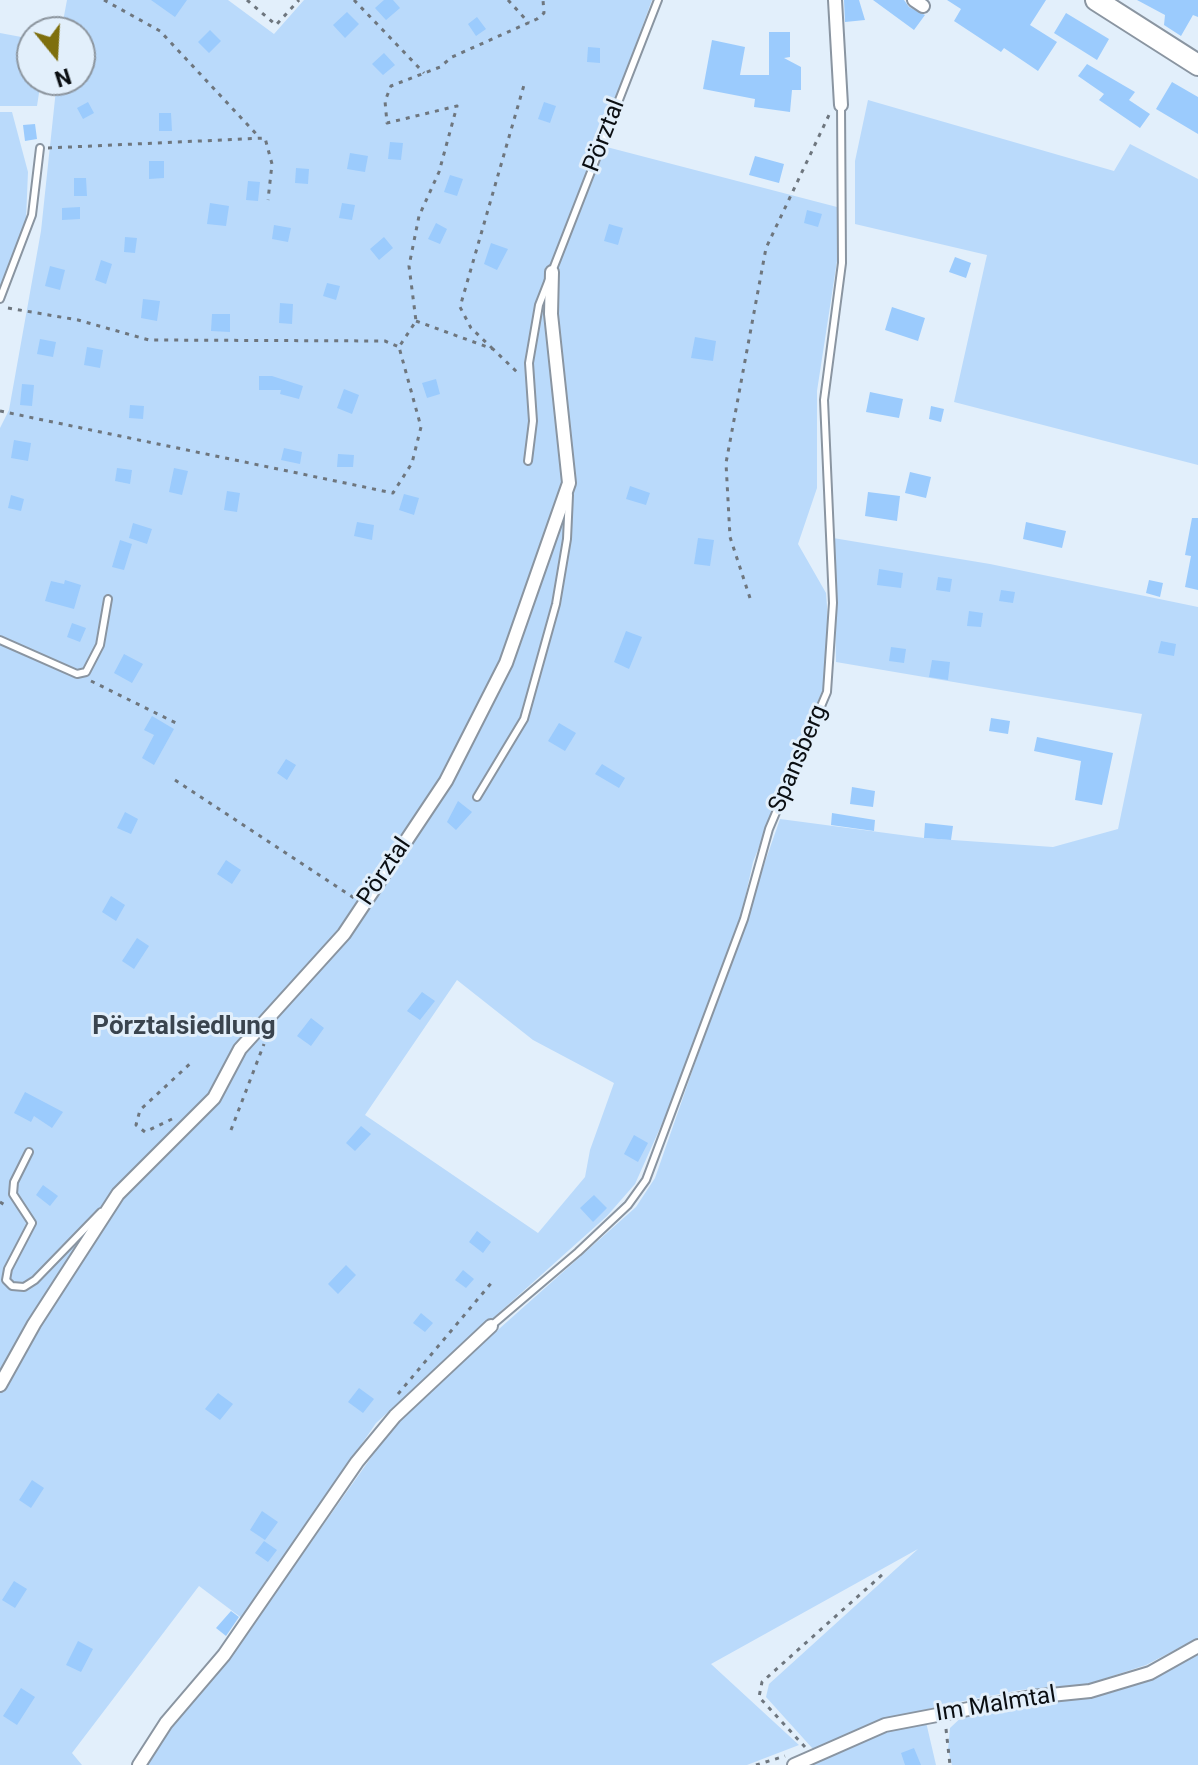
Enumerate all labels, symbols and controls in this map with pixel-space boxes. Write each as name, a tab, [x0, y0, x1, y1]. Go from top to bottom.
north arrow	[16, 16, 96, 96]
text: N	[52, 63, 74, 92]
street label: Pörztal	[578, 96, 632, 176]
street label: Spansberg	[763, 701, 835, 817]
street label: Pörztal	[352, 833, 418, 911]
district label: Pörztalsiedlung	[92, 1011, 276, 1043]
street label: Im Malmtal	[934, 1681, 1058, 1729]

